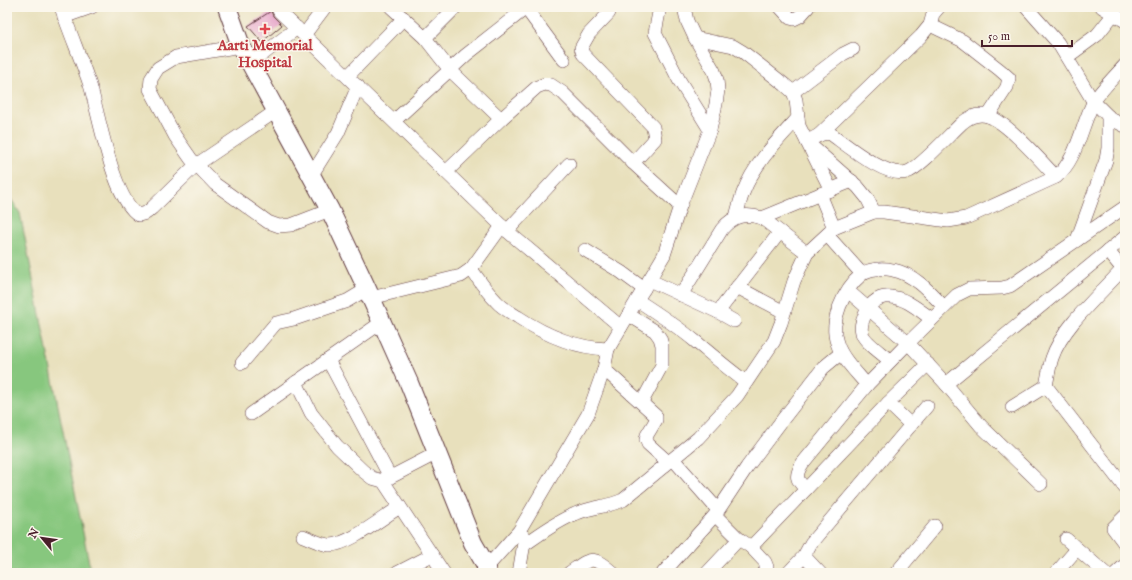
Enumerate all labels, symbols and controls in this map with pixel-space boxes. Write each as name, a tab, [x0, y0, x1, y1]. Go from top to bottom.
scale bar	[982, 22, 1072, 48]
marker: Aarti Memorial Hospital	[259, 23, 271, 35]
text: 50 m	[988, 29, 1010, 44]
place label: Aarti Memorial Hospital	[216, 36, 313, 72]
north arrow	[22, 518, 62, 558]
text: N	[25, 526, 43, 542]

